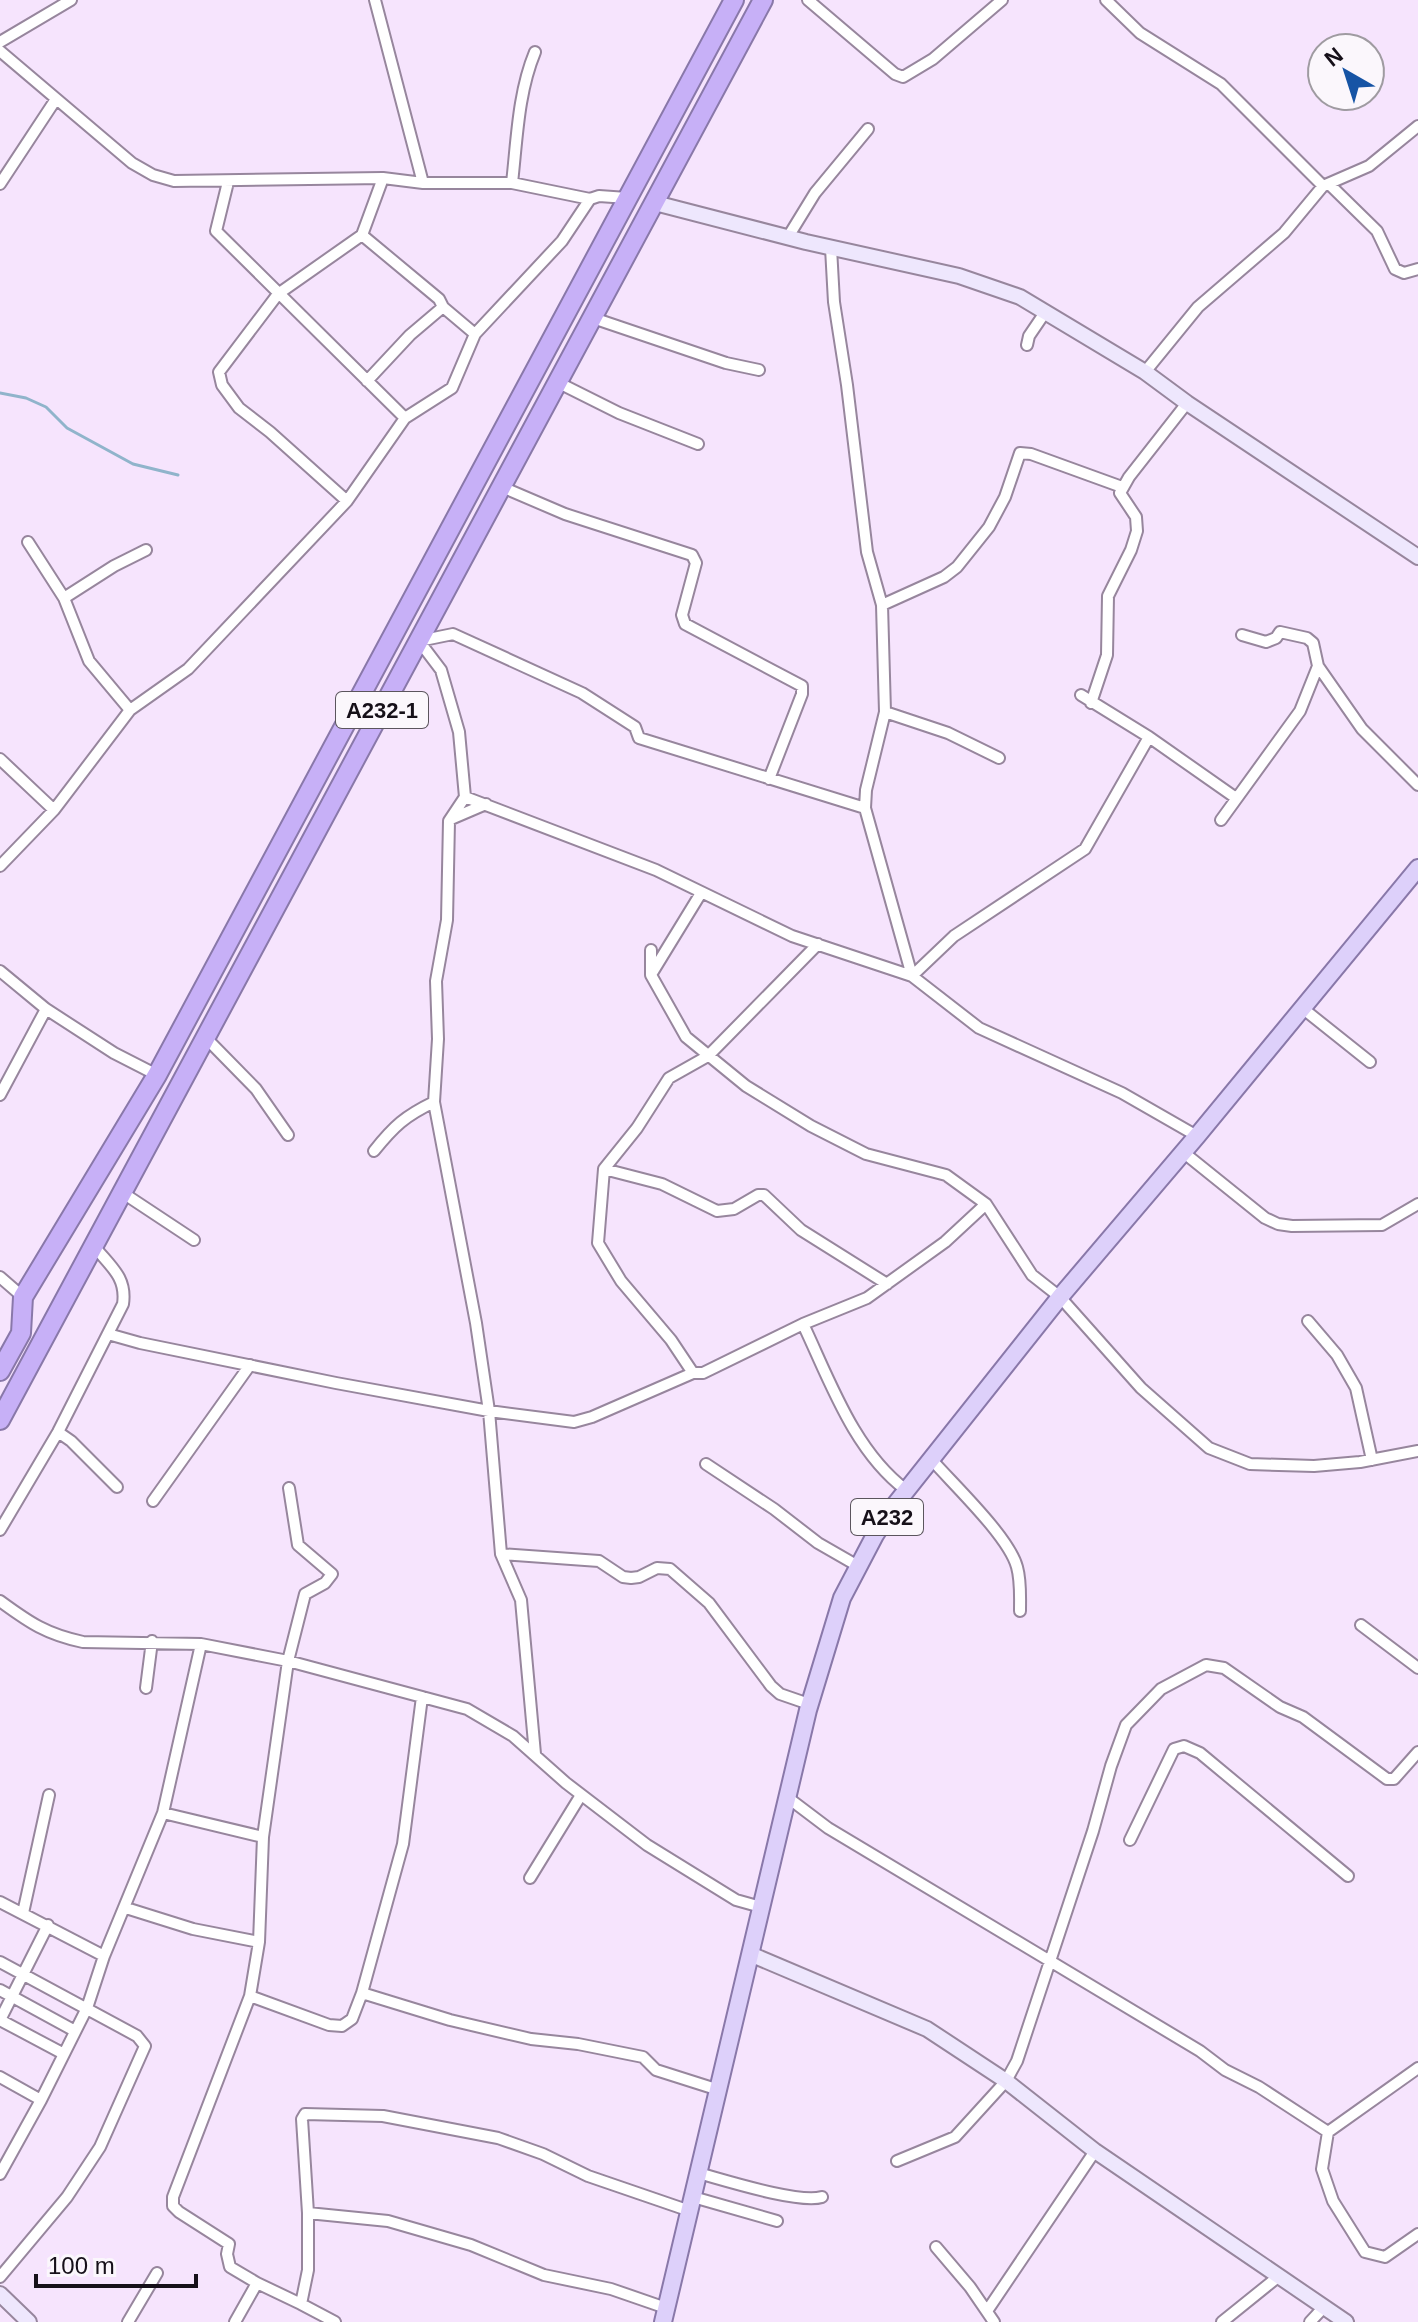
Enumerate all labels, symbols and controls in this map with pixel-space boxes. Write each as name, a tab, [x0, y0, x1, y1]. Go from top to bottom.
north arrow	[1306, 32, 1386, 112]
text: N	[1320, 42, 1348, 72]
road number: A232-1	[336, 692, 428, 728]
road number: A232	[851, 1499, 923, 1535]
scale bar	[36, 2238, 196, 2288]
text: 100 m	[48, 2252, 115, 2279]

